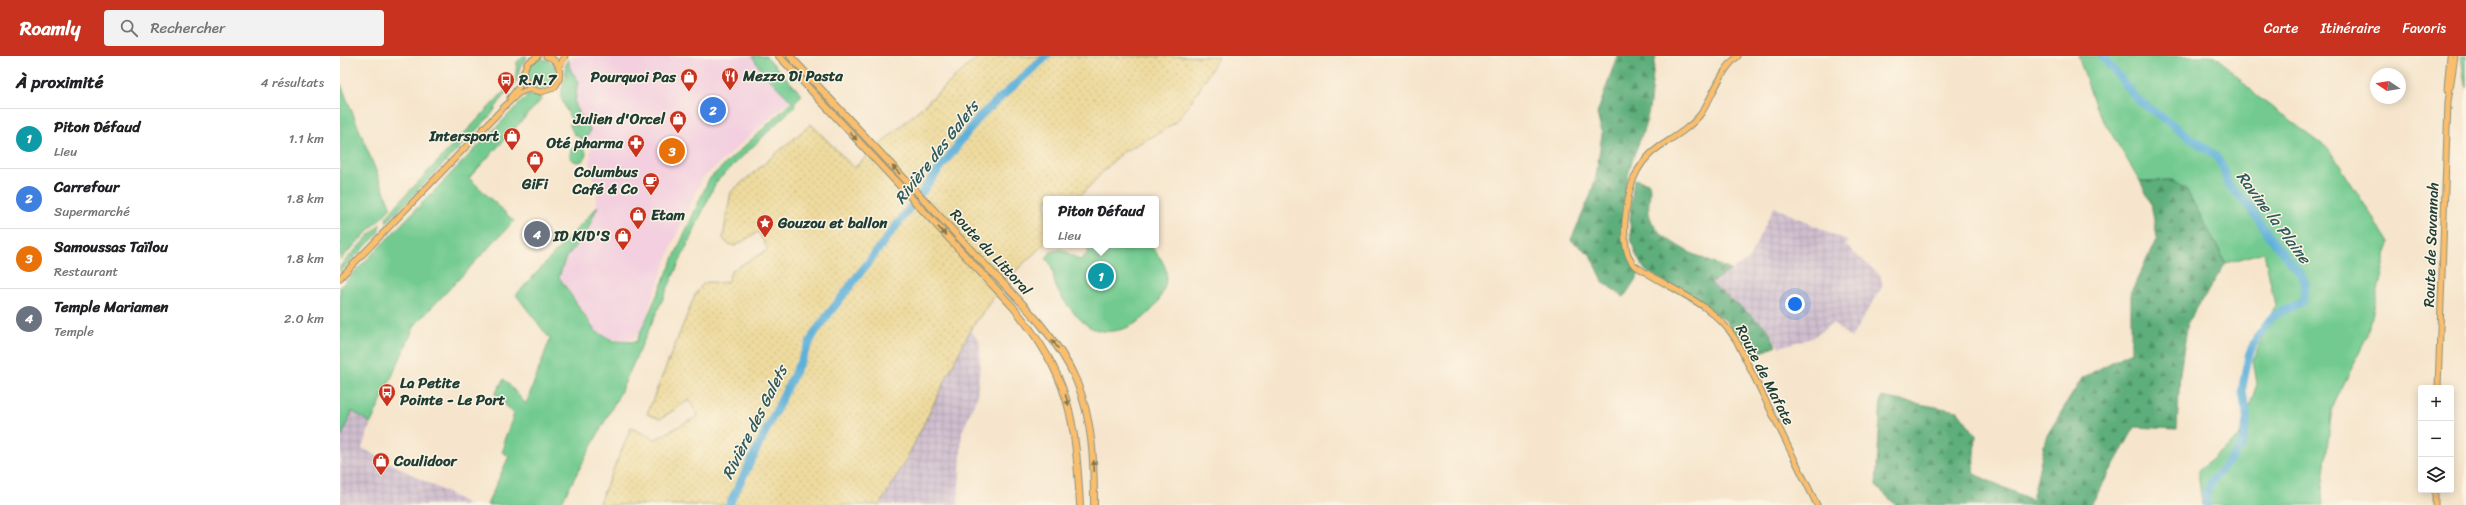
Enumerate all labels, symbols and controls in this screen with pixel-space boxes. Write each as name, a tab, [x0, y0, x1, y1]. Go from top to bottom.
search box	[104, 10, 384, 46]
text: Roamly	[20, 12, 80, 45]
text: Rechercher	[150, 15, 225, 41]
text: Carte	[2264, 16, 2299, 41]
text: Itinéraire	[2321, 16, 2380, 41]
text: Favoris	[2402, 16, 2446, 41]
icon: search	[118, 17, 140, 39]
place label: Mezzo Di Pasta	[742, 63, 843, 89]
place label: Pourquoi Pas	[591, 64, 677, 90]
restaurant icon: Mezzo Di Pasta	[720, 66, 740, 91]
text: À proximité	[16, 67, 103, 97]
place label: R.N.7	[518, 67, 558, 93]
shop icon: Pourquoi Pas	[679, 67, 699, 92]
north arrow	[2370, 68, 2406, 104]
bus stop icon: R.N.7	[496, 70, 516, 95]
text: 4 résultats	[261, 71, 324, 94]
water label: Rivière des Galets	[887, 92, 988, 210]
pin: 2	[700, 95, 726, 125]
place label: Julien d'Orcel	[572, 106, 666, 132]
shop icon: Julien d'Orcel	[668, 109, 688, 134]
text: Piton Défaud	[54, 114, 140, 140]
place label: Intersport	[428, 123, 499, 149]
shop icon: Intersport	[502, 126, 522, 151]
text: 1	[26, 127, 32, 150]
text: 1.1 km	[289, 127, 324, 150]
place label: Oté pharma	[546, 130, 623, 156]
one-way arrow	[849, 131, 858, 141]
pharmacy icon: Oté pharma	[626, 133, 646, 158]
pin: 3	[659, 136, 685, 166]
text: Lieu	[54, 140, 77, 163]
shop icon: GiFi	[525, 149, 545, 174]
place label: Columbus Café & Co	[571, 159, 639, 202]
water label: Ravine la Plaine	[2229, 164, 2319, 272]
one-way arrow	[892, 165, 901, 175]
place label: GiFi	[521, 171, 549, 197]
cafe icon: Columbus Café & Co	[641, 171, 661, 196]
text: Carrefour	[54, 174, 119, 200]
street label: Route de Savannah	[2416, 182, 2446, 308]
text: 2	[25, 187, 33, 210]
text: 1.8 km	[286, 187, 324, 210]
popup	[1043, 196, 1159, 248]
text: Piton Défaud	[1058, 198, 1144, 224]
text: Supermarché	[54, 200, 130, 223]
place label: Etam	[651, 202, 685, 228]
street label: Route du Littoral	[944, 202, 1039, 302]
shop icon: Etam	[628, 205, 648, 230]
place label: Gouzou et ballon	[777, 210, 888, 236]
place icon: Gouzou et ballon	[755, 213, 775, 238]
pin: 4	[524, 219, 550, 249]
place label: ID KID'S	[552, 223, 611, 249]
text: Lieu	[1058, 224, 1081, 247]
shop icon: ID KID'S	[613, 226, 633, 251]
one-way arrow	[937, 226, 947, 236]
text: Samoussas Taïlou	[54, 234, 168, 260]
text: 3	[25, 247, 33, 270]
text: 1.8 km	[286, 247, 324, 270]
text: Restaurant	[54, 260, 118, 283]
pin: 1	[1088, 261, 1114, 291]
text: Temple Mariamen	[54, 294, 169, 320]
your location	[1785, 294, 1805, 314]
text: 4	[25, 307, 33, 330]
text: 2.0 km	[284, 307, 324, 330]
text: Temple	[54, 320, 94, 343]
street label: Route de Mafate	[1728, 320, 1802, 430]
one-way arrow	[1051, 339, 1059, 349]
water label: Rivière des Galets	[713, 358, 797, 484]
place label: La Petite Pointe - Le Port	[400, 370, 506, 413]
bus stop icon: La Petite Pointe - Le Port	[377, 382, 397, 407]
map controls	[2418, 385, 2454, 493]
button: +	[2418, 385, 2454, 421]
one-way arrow	[1064, 394, 1070, 406]
button: −	[2418, 421, 2454, 457]
place label: Coulidoor	[393, 448, 459, 474]
shop icon: Coulidoor	[371, 451, 391, 476]
button: layers	[2418, 457, 2454, 493]
one-way arrow	[1091, 459, 1097, 472]

